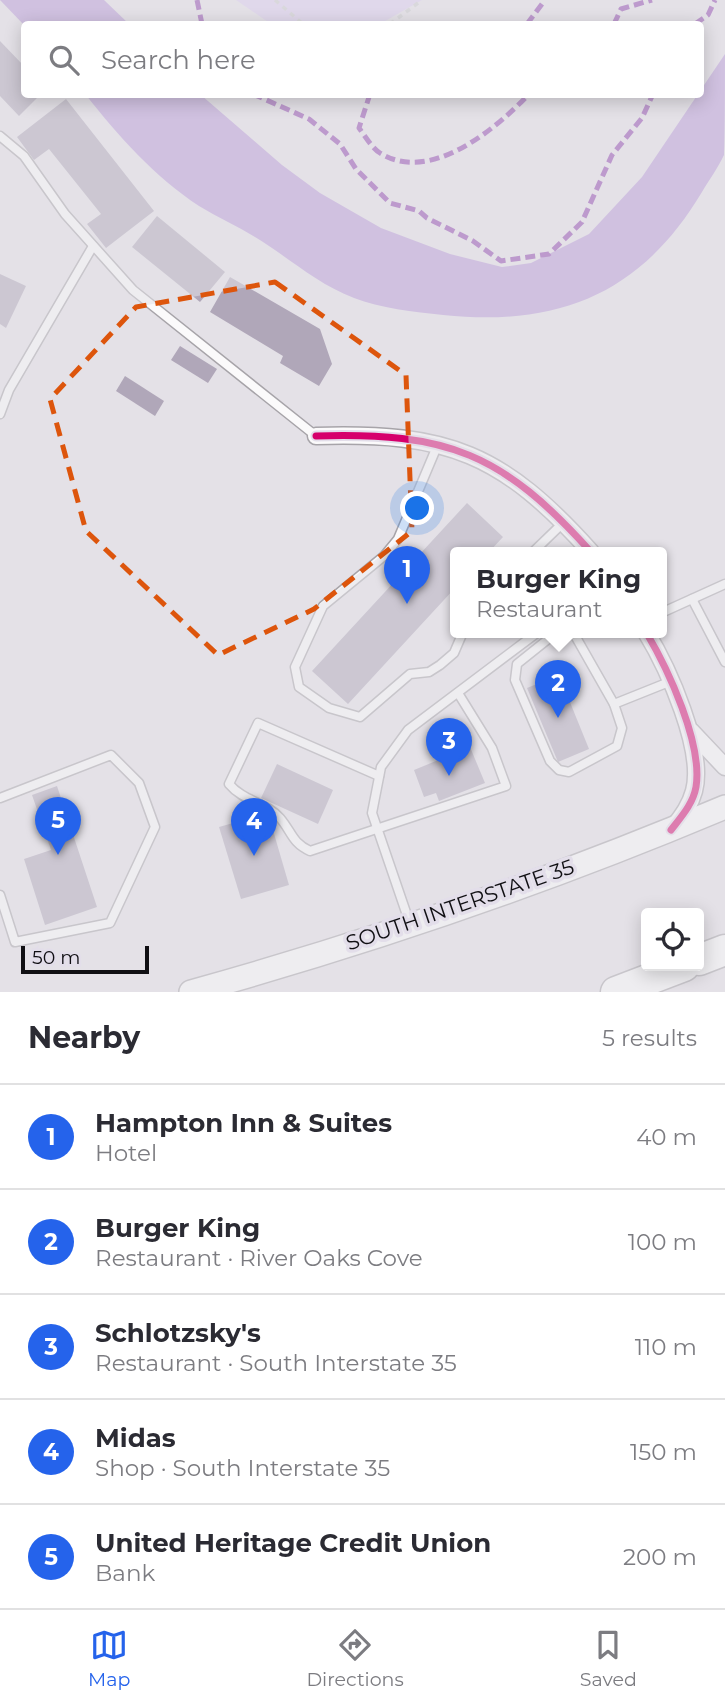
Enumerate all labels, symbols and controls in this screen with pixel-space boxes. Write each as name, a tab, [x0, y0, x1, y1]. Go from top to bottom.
search box	[21, 21, 704, 98]
icon: search	[45, 41, 83, 79]
text: Search here	[101, 44, 256, 76]
your location	[400, 491, 434, 525]
pin: 1	[384, 546, 430, 604]
popup	[450, 547, 667, 638]
text: Burger King	[476, 563, 641, 595]
text: Restaurant	[476, 595, 602, 623]
pin: 2	[535, 660, 581, 718]
pin: 3	[426, 718, 472, 776]
pin: 5	[35, 797, 81, 855]
pin: 4	[231, 798, 277, 856]
street label: SOUTH INTERSTATE 35	[342, 854, 577, 955]
map controls	[641, 908, 704, 971]
button: locate	[641, 908, 704, 971]
scale bar	[21, 943, 149, 975]
text: 50 m	[32, 946, 80, 969]
text: Nearby	[28, 1019, 140, 1056]
text: 5 results	[602, 1024, 697, 1052]
text: Hampton Inn & Suites	[95, 1107, 392, 1139]
text: 1	[46, 1123, 56, 1151]
text: 40 m	[636, 1123, 697, 1151]
text: Hotel	[95, 1139, 157, 1167]
text: Burger King	[95, 1212, 260, 1244]
text: 2	[44, 1228, 58, 1256]
text: 100 m	[628, 1228, 697, 1256]
text: Restaurant · River Oaks Cove	[95, 1244, 423, 1272]
text: Schlotzsky's	[95, 1317, 261, 1349]
text: 3	[44, 1333, 58, 1361]
text: 110 m	[635, 1333, 697, 1361]
text: Restaurant · South Interstate 35	[95, 1349, 457, 1377]
text: Midas	[95, 1422, 176, 1454]
text: 4	[43, 1438, 59, 1466]
text: 150 m	[630, 1438, 697, 1466]
text: Shop · South Interstate 35	[95, 1454, 390, 1482]
text: United Heritage Credit Union	[95, 1527, 491, 1559]
text: 5	[44, 1543, 58, 1571]
text: 200 m	[623, 1543, 697, 1571]
text: Bank	[95, 1559, 155, 1587]
tab: Map	[88, 1626, 130, 1691]
tab: Directions	[306, 1626, 404, 1691]
tab: Saved	[580, 1626, 637, 1691]

